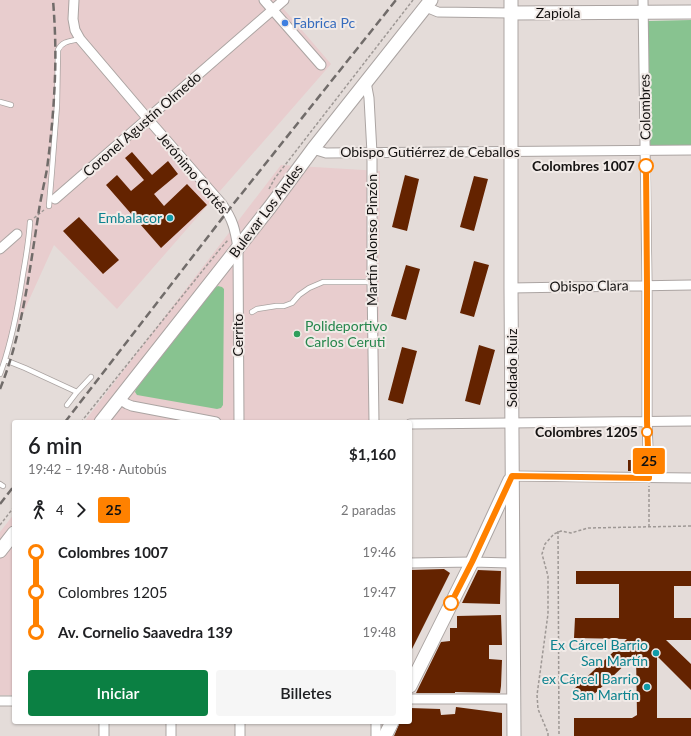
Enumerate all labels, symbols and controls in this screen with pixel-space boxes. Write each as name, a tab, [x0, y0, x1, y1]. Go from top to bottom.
street label: Zapiola	[536, 4, 580, 21]
place label: Fabrica Pc	[293, 14, 355, 31]
marker: Fabrica Pc	[280, 18, 290, 28]
street label: Coronel Agustín Olmedo	[79, 68, 204, 180]
street label: Colombres	[635, 74, 654, 140]
street label: Jerónimo Cortés	[155, 129, 232, 217]
street label: Obispo Gutiérrez de Ceballos	[340, 143, 520, 160]
place label: Colombres 1007	[532, 157, 635, 174]
marker: Colombres 1007	[638, 158, 654, 174]
street label: Bulevar Los Andes	[225, 161, 306, 261]
street label: Martín Alonso Pinzón	[363, 174, 380, 306]
place label: Embalacor	[98, 209, 162, 226]
marker: Embalacor	[165, 213, 175, 223]
street label: Obispo Clara	[549, 276, 629, 295]
street label: Cerrito	[229, 313, 246, 357]
place label: Polideportivo Carlos Ceruti	[305, 317, 387, 350]
marker: Polideportivo Carlos Ceruti	[292, 329, 302, 339]
street label: Soldado Ruiz	[503, 329, 520, 407]
place label: Colombres 1205	[535, 423, 638, 440]
marker: Colombres 1205	[641, 426, 653, 438]
text: 6 min	[28, 432, 82, 459]
text: $1,160	[349, 445, 396, 463]
line badge: 25	[631, 448, 667, 474]
text: 25	[641, 452, 657, 469]
text: 19:42 – 19:48 · Autobús	[28, 461, 167, 477]
icon: walk	[28, 499, 50, 521]
icon: forward	[70, 499, 92, 521]
text: 25	[106, 501, 122, 518]
text: 4	[56, 502, 64, 518]
text: 2 paradas	[341, 502, 396, 518]
text: Colombres 1007	[58, 543, 168, 561]
text: 19:46	[363, 544, 396, 560]
text: Colombres 1205	[58, 583, 167, 601]
text: 19:47	[363, 584, 396, 600]
unlabelled marker	[443, 595, 459, 611]
text: Av. Cornelio Saavedra 139	[58, 623, 233, 641]
text: 19:48	[363, 624, 396, 640]
place label: Ex Cárcel Barrio San Martín	[550, 636, 648, 669]
marker: Ex Cárcel Barrio San Martín	[651, 648, 661, 658]
button: Iniciar	[28, 670, 208, 716]
button: Billetes	[216, 670, 396, 716]
place label: ex Cárcel Barrio San Martín	[542, 670, 639, 703]
marker: ex Cárcel Barrio San Martín	[642, 682, 652, 692]

